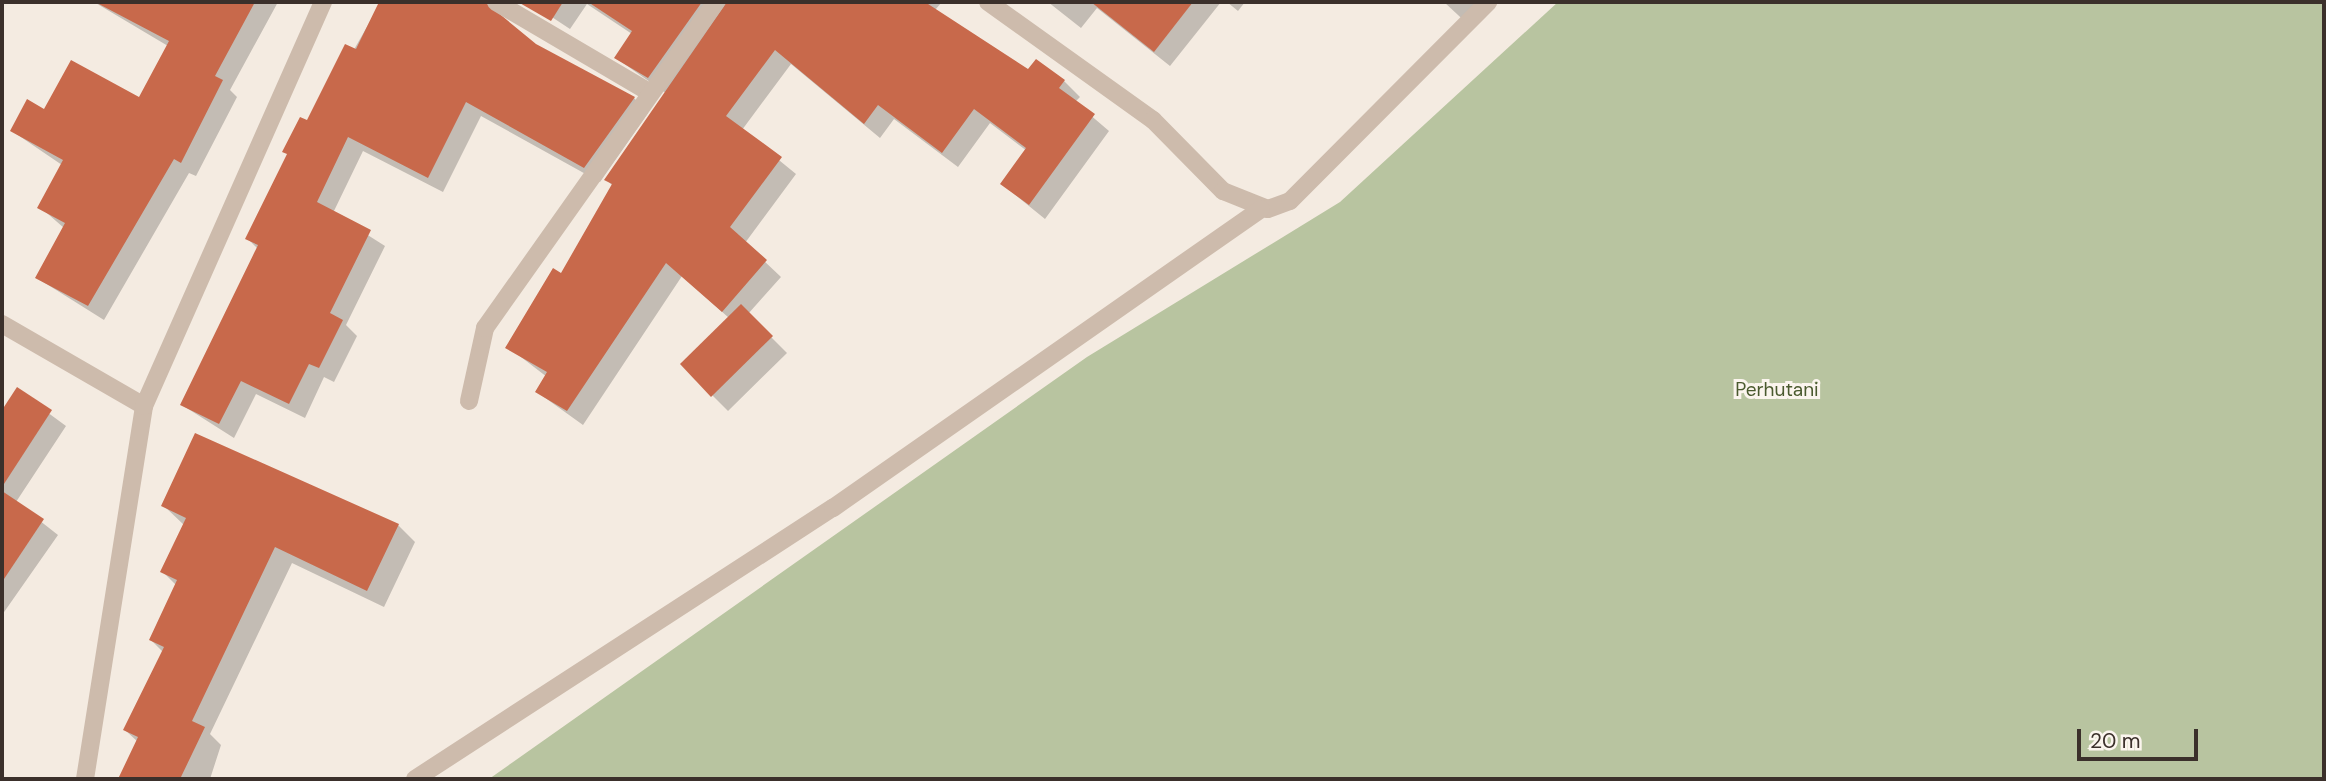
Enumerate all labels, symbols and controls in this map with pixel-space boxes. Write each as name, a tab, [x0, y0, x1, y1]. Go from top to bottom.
park label: Perhutani	[1735, 379, 1819, 401]
scale bar	[2081, 714, 2202, 758]
text: 20 m	[2090, 727, 2141, 755]

